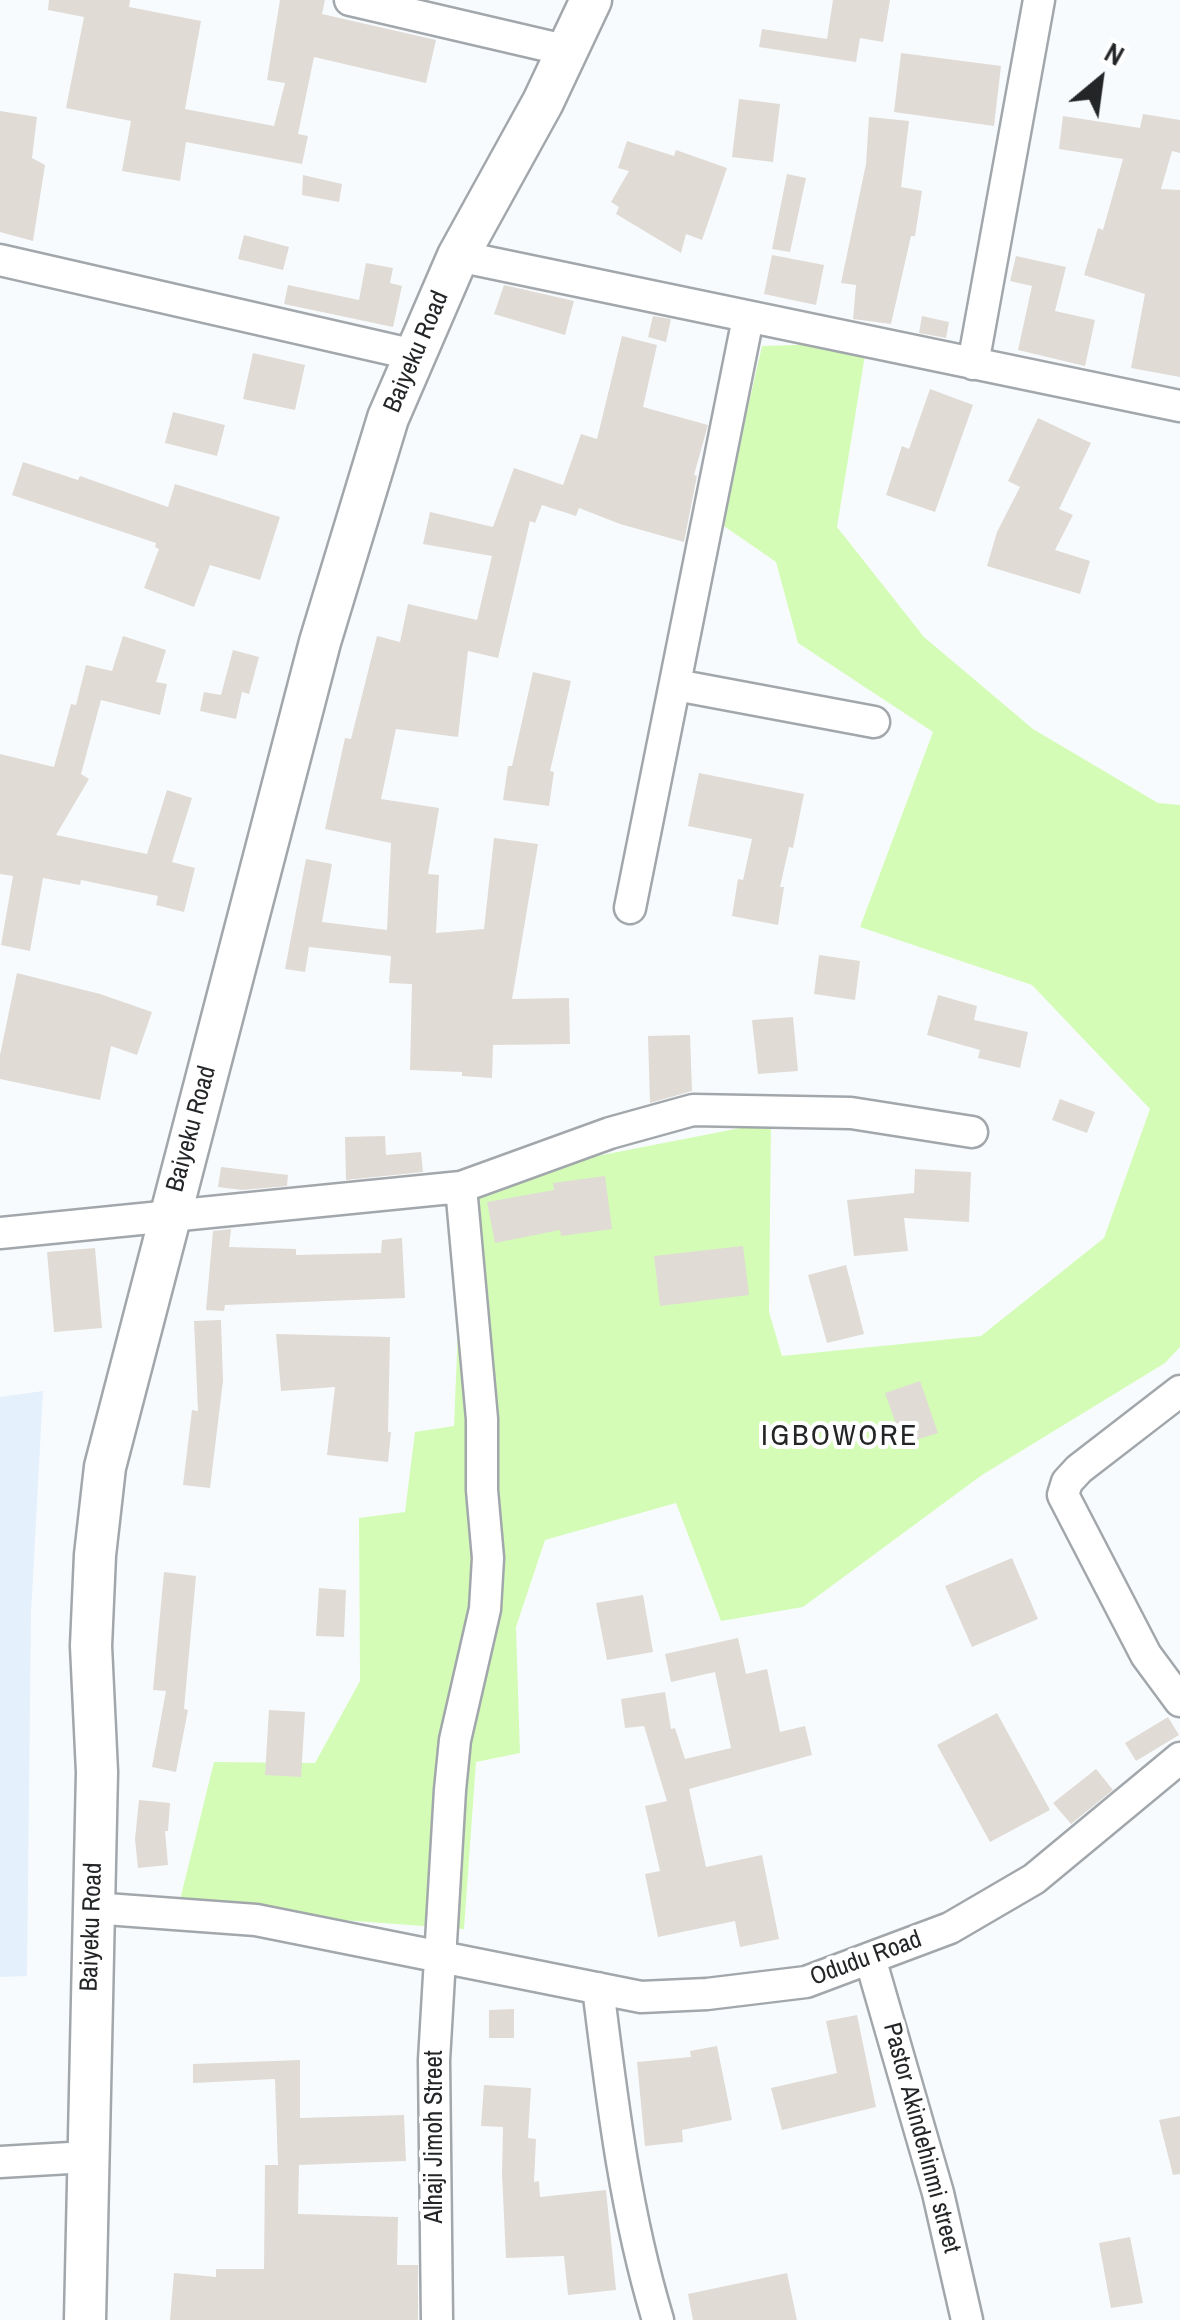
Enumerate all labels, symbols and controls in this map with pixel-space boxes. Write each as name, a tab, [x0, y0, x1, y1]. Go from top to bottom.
north arrow	[1050, 30, 1150, 130]
text: N	[1098, 33, 1131, 74]
street label: Baiyeku Road	[378, 287, 456, 417]
street label: Baiyeku Road	[161, 1063, 223, 1195]
district label: IGBOWORE	[761, 1419, 919, 1455]
street label: Baiyeku Road	[75, 1862, 109, 1992]
street label: Odudu Road	[806, 1925, 926, 1993]
street label: Pastor Akindehinmi street	[876, 2020, 966, 2256]
street label: Alhaji Jimoh Street	[420, 2050, 450, 2224]

